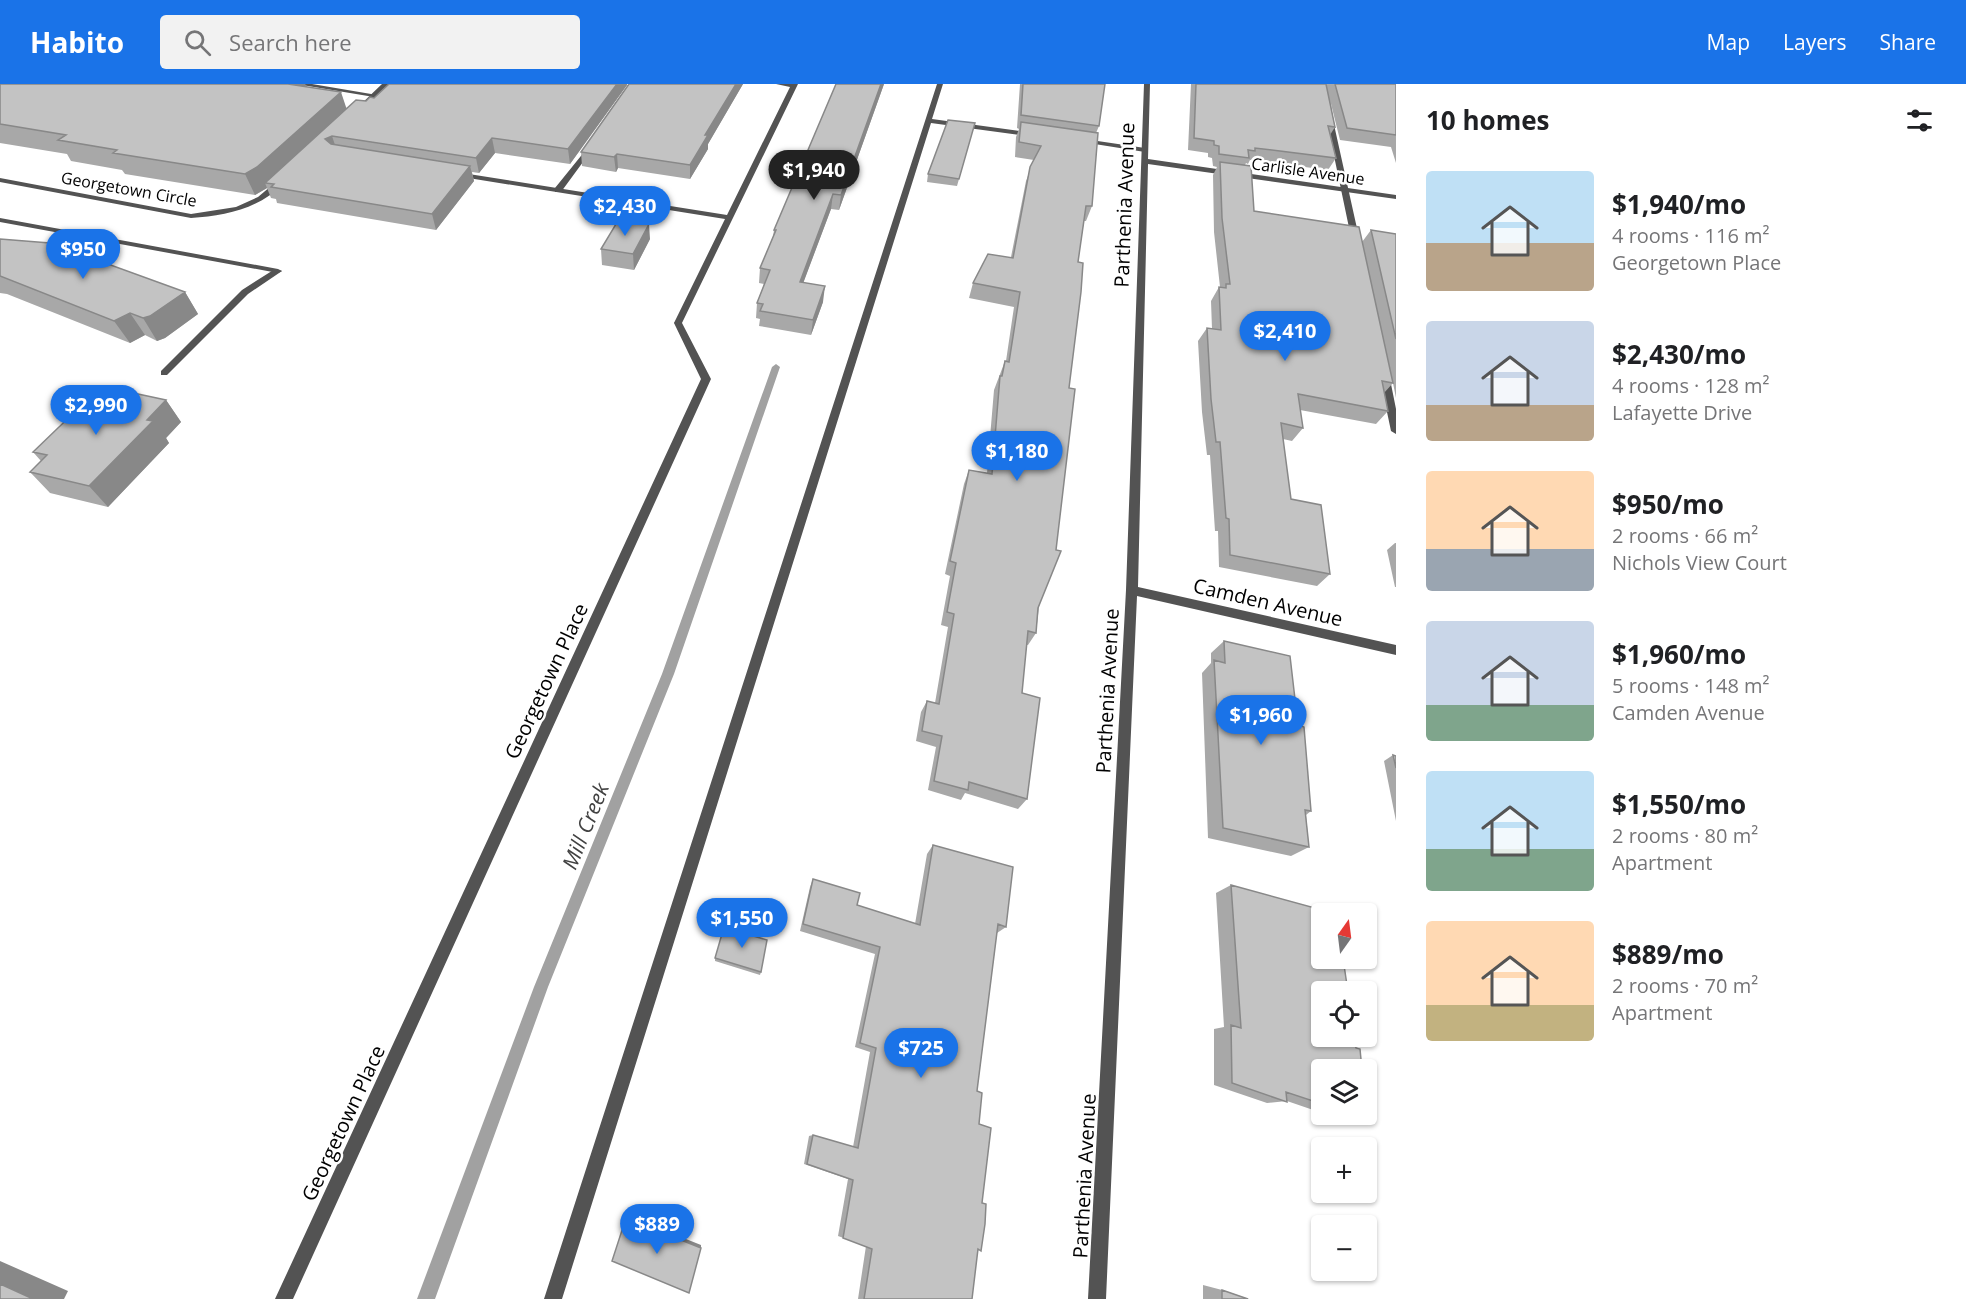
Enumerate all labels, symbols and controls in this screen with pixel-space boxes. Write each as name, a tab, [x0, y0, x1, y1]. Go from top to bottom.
search box	[160, 15, 580, 69]
text: Habito	[30, 23, 124, 61]
icon: search	[181, 26, 214, 59]
text: Search here	[229, 27, 352, 57]
text: Map	[1707, 28, 1750, 56]
text: Layers	[1783, 28, 1847, 56]
text: Share	[1880, 28, 1936, 56]
text: 10 homes	[1426, 102, 1550, 138]
icon: filters	[1903, 104, 1936, 137]
street label: Parthenia Avenue	[1108, 122, 1140, 288]
pin: $1,940	[765, 150, 863, 201]
street label: Carlisle Avenue	[1250, 152, 1366, 190]
text: $1,940	[783, 156, 845, 183]
street label: Georgetown Circle	[59, 166, 199, 212]
pin: $2,430	[576, 186, 674, 237]
text: $1,940/mo	[1612, 186, 1746, 222]
text: $2,430	[594, 192, 656, 219]
icon: home	[1474, 195, 1546, 267]
text: 4 rooms · 116 m²	[1612, 222, 1770, 249]
pin: $950	[47, 229, 119, 280]
text: $950	[60, 235, 106, 262]
text: Georgetown Place	[1612, 249, 1781, 276]
pin: $2,410	[1236, 311, 1334, 362]
text: $2,410	[1254, 317, 1316, 344]
text: $2,430/mo	[1612, 336, 1746, 372]
icon: home	[1474, 345, 1546, 417]
text: 4 rooms · 128 m²	[1612, 372, 1770, 399]
pin: $2,990	[47, 385, 145, 436]
text: $2,990	[65, 391, 127, 418]
text: Lafayette Drive	[1612, 399, 1752, 426]
pin: $1,180	[968, 431, 1066, 482]
text: $1,180	[986, 437, 1048, 464]
text: $950/mo	[1612, 486, 1724, 522]
icon: home	[1474, 495, 1546, 567]
text: 2 rooms · 66 m²	[1612, 522, 1758, 549]
text: Nichols View Court	[1612, 549, 1787, 576]
street label: Camden Avenue	[1191, 572, 1345, 632]
street label: Georgetown Place	[498, 599, 594, 763]
street label: Parthenia Avenue	[1089, 608, 1125, 774]
text: $1,960/mo	[1612, 636, 1746, 672]
icon: home	[1474, 645, 1546, 717]
text: 5 rooms · 148 m²	[1612, 672, 1770, 699]
pin: $1,960	[1212, 695, 1310, 746]
text: Camden Avenue	[1612, 699, 1765, 726]
text: $1,960	[1230, 701, 1292, 728]
water label: Mill Creek	[555, 778, 615, 873]
text: $1,550/mo	[1612, 786, 1746, 822]
icon: home	[1474, 795, 1546, 867]
text: 2 rooms · 80 m²	[1612, 822, 1758, 849]
text: Apartment	[1612, 849, 1712, 876]
pin: $1,550	[693, 898, 791, 949]
north arrow	[1311, 903, 1377, 969]
map controls	[1311, 903, 1377, 1281]
text: $1,550	[711, 904, 773, 931]
text: $889/mo	[1612, 936, 1724, 972]
icon: home	[1474, 945, 1546, 1017]
text: 2 rooms · 70 m²	[1612, 972, 1758, 999]
button: locate	[1311, 981, 1377, 1047]
text: Apartment	[1612, 999, 1712, 1026]
pin: $725	[885, 1028, 957, 1079]
text: $725	[898, 1034, 944, 1061]
street label: Georgetown Place	[295, 1041, 391, 1205]
button: layers	[1311, 1059, 1377, 1125]
street label: Parthenia Avenue	[1066, 1093, 1102, 1259]
button: +	[1311, 1137, 1377, 1203]
pin: $889	[621, 1204, 693, 1255]
text: $889	[634, 1210, 680, 1237]
button: −	[1311, 1215, 1377, 1281]

